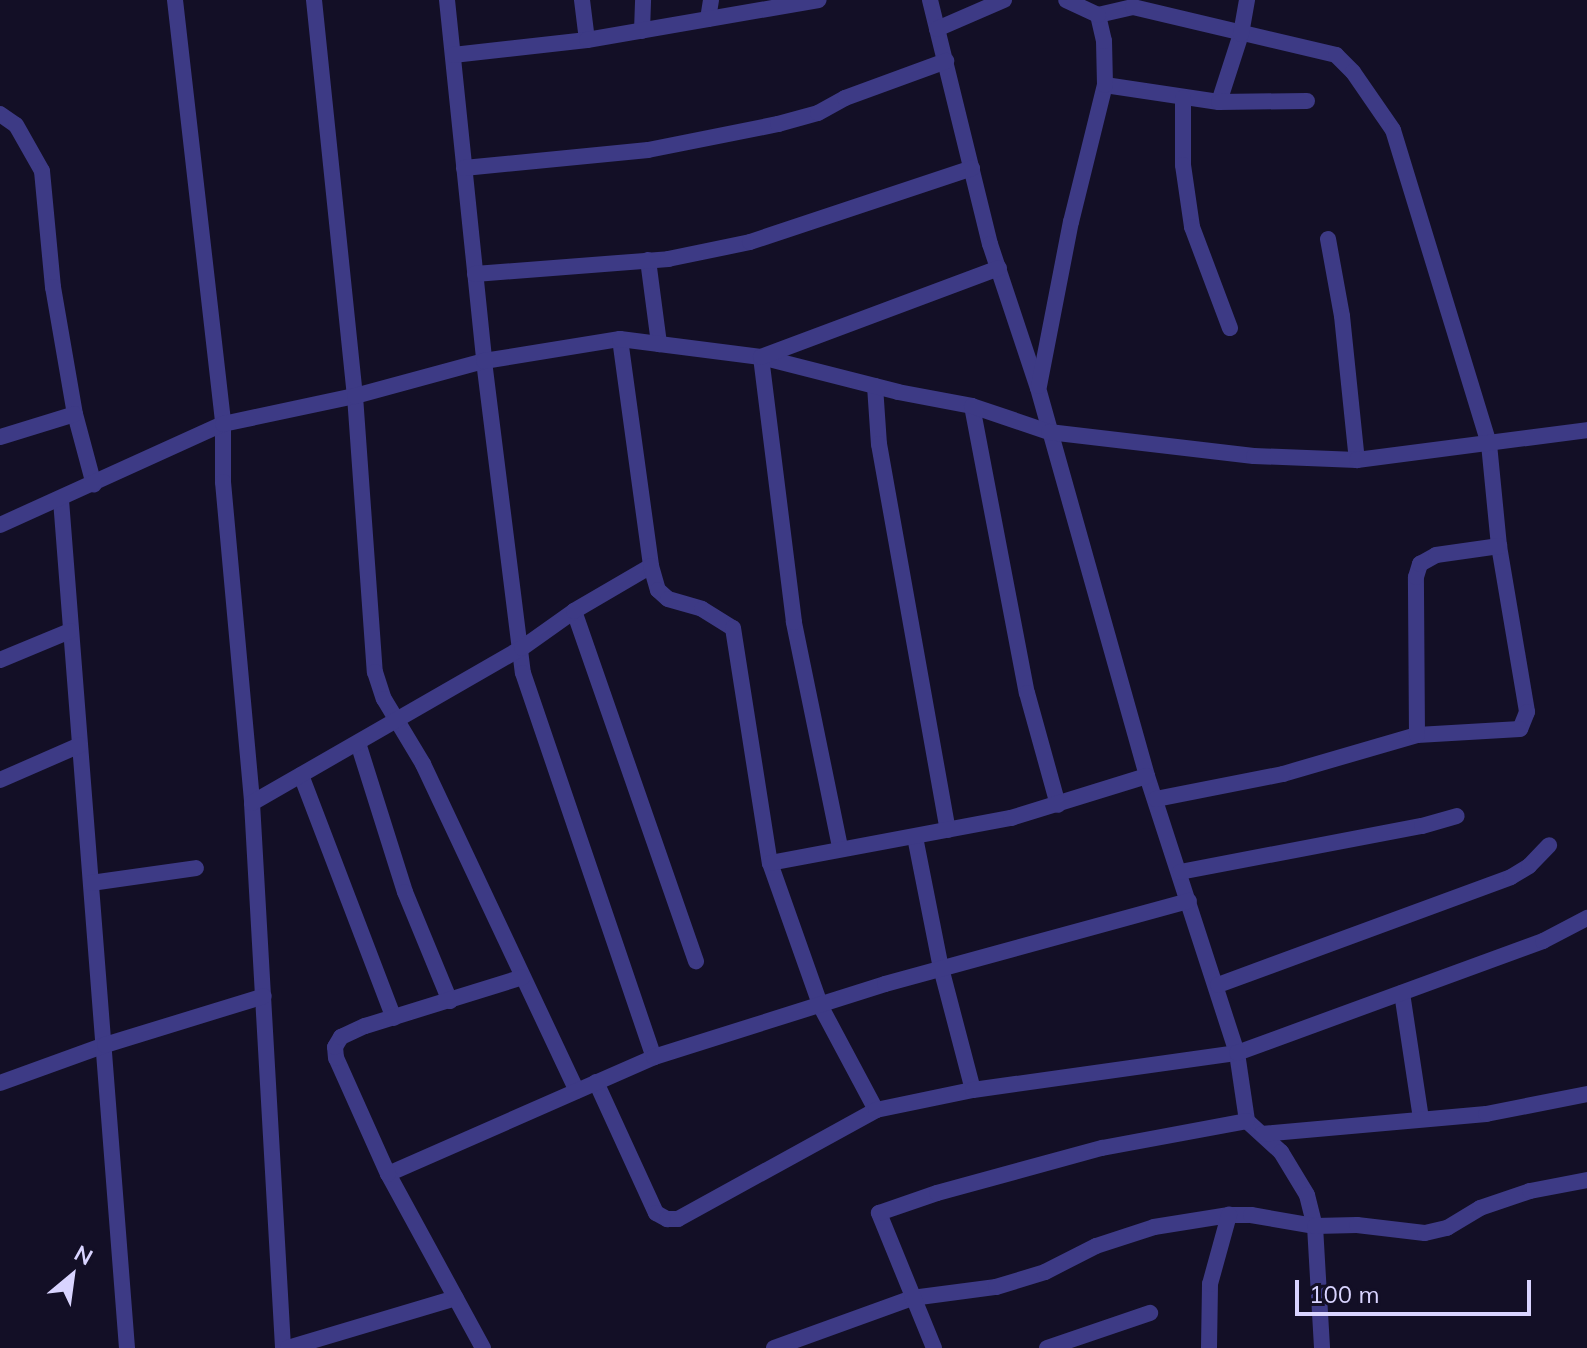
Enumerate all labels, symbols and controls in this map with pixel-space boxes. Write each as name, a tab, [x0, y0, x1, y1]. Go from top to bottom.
north arrow	[32, 1236, 112, 1316]
text: N	[70, 1239, 98, 1271]
scale bar	[1299, 1264, 1535, 1314]
text: 100 m	[1309, 1279, 1380, 1309]

